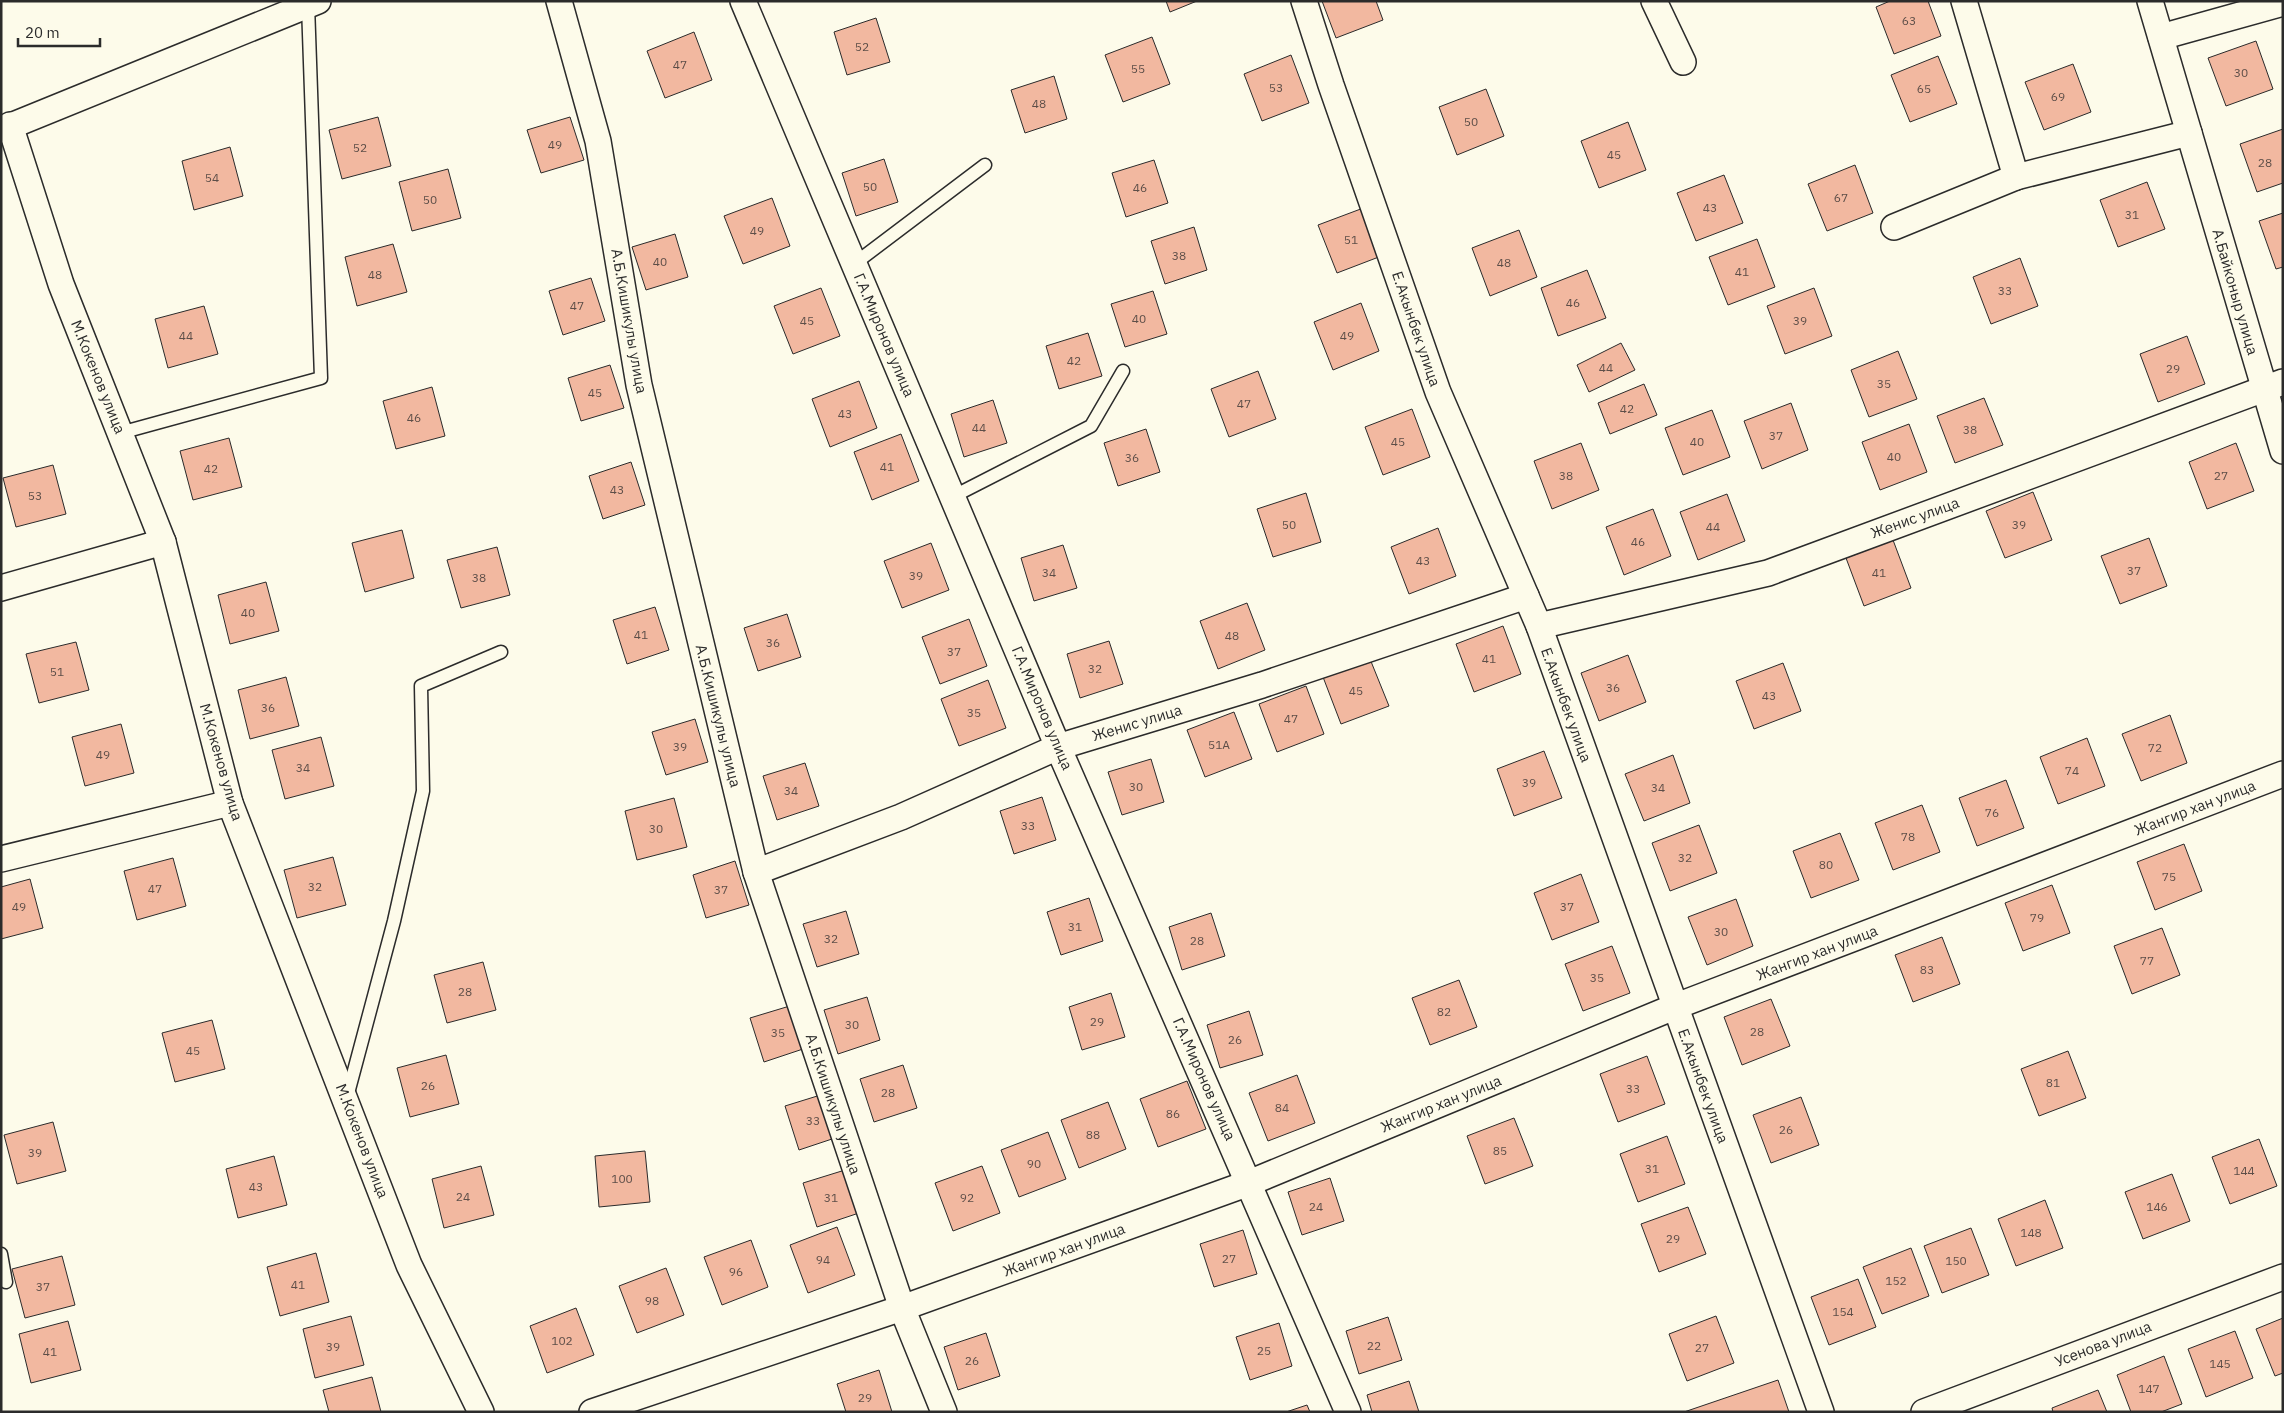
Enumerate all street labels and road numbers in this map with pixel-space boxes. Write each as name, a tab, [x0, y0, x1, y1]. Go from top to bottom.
street label: А.Байконыр улица	[2208, 227, 2263, 357]
street label: А.Б.Кишикулы улица	[607, 247, 652, 395]
street label: Е.Акынбек улица	[1388, 269, 1445, 389]
street label: Г.А.Миронов улица	[850, 270, 919, 400]
street label: М.Кокенов улица	[67, 317, 130, 437]
street label: Женис улица	[1868, 493, 1962, 542]
street label: А.Б.Кишикулы улица	[692, 642, 745, 789]
street label: Г.А.Миронов улица	[1008, 643, 1077, 773]
street label: Е.Акынбек улица	[1537, 645, 1596, 765]
street label: Женис улица	[1090, 700, 1184, 745]
street label: М.Кокенов улица	[196, 701, 247, 823]
street label: Жангир хан улица	[2131, 776, 2258, 839]
street label: Жангир хан улица	[1753, 921, 1880, 984]
street label: Г.А.Миронов улица	[1169, 1014, 1240, 1143]
street label: Е.Акынбек улица	[1674, 1026, 1733, 1146]
street label: А.Б.Кишикулы улица	[802, 1031, 865, 1177]
street label: Жангир хан улица	[1378, 1071, 1504, 1136]
street label: М.Кокенов улица	[332, 1081, 393, 1201]
street label: Жангир хан улица	[1000, 1219, 1127, 1280]
street label: Усенова улица	[2052, 1316, 2154, 1371]

